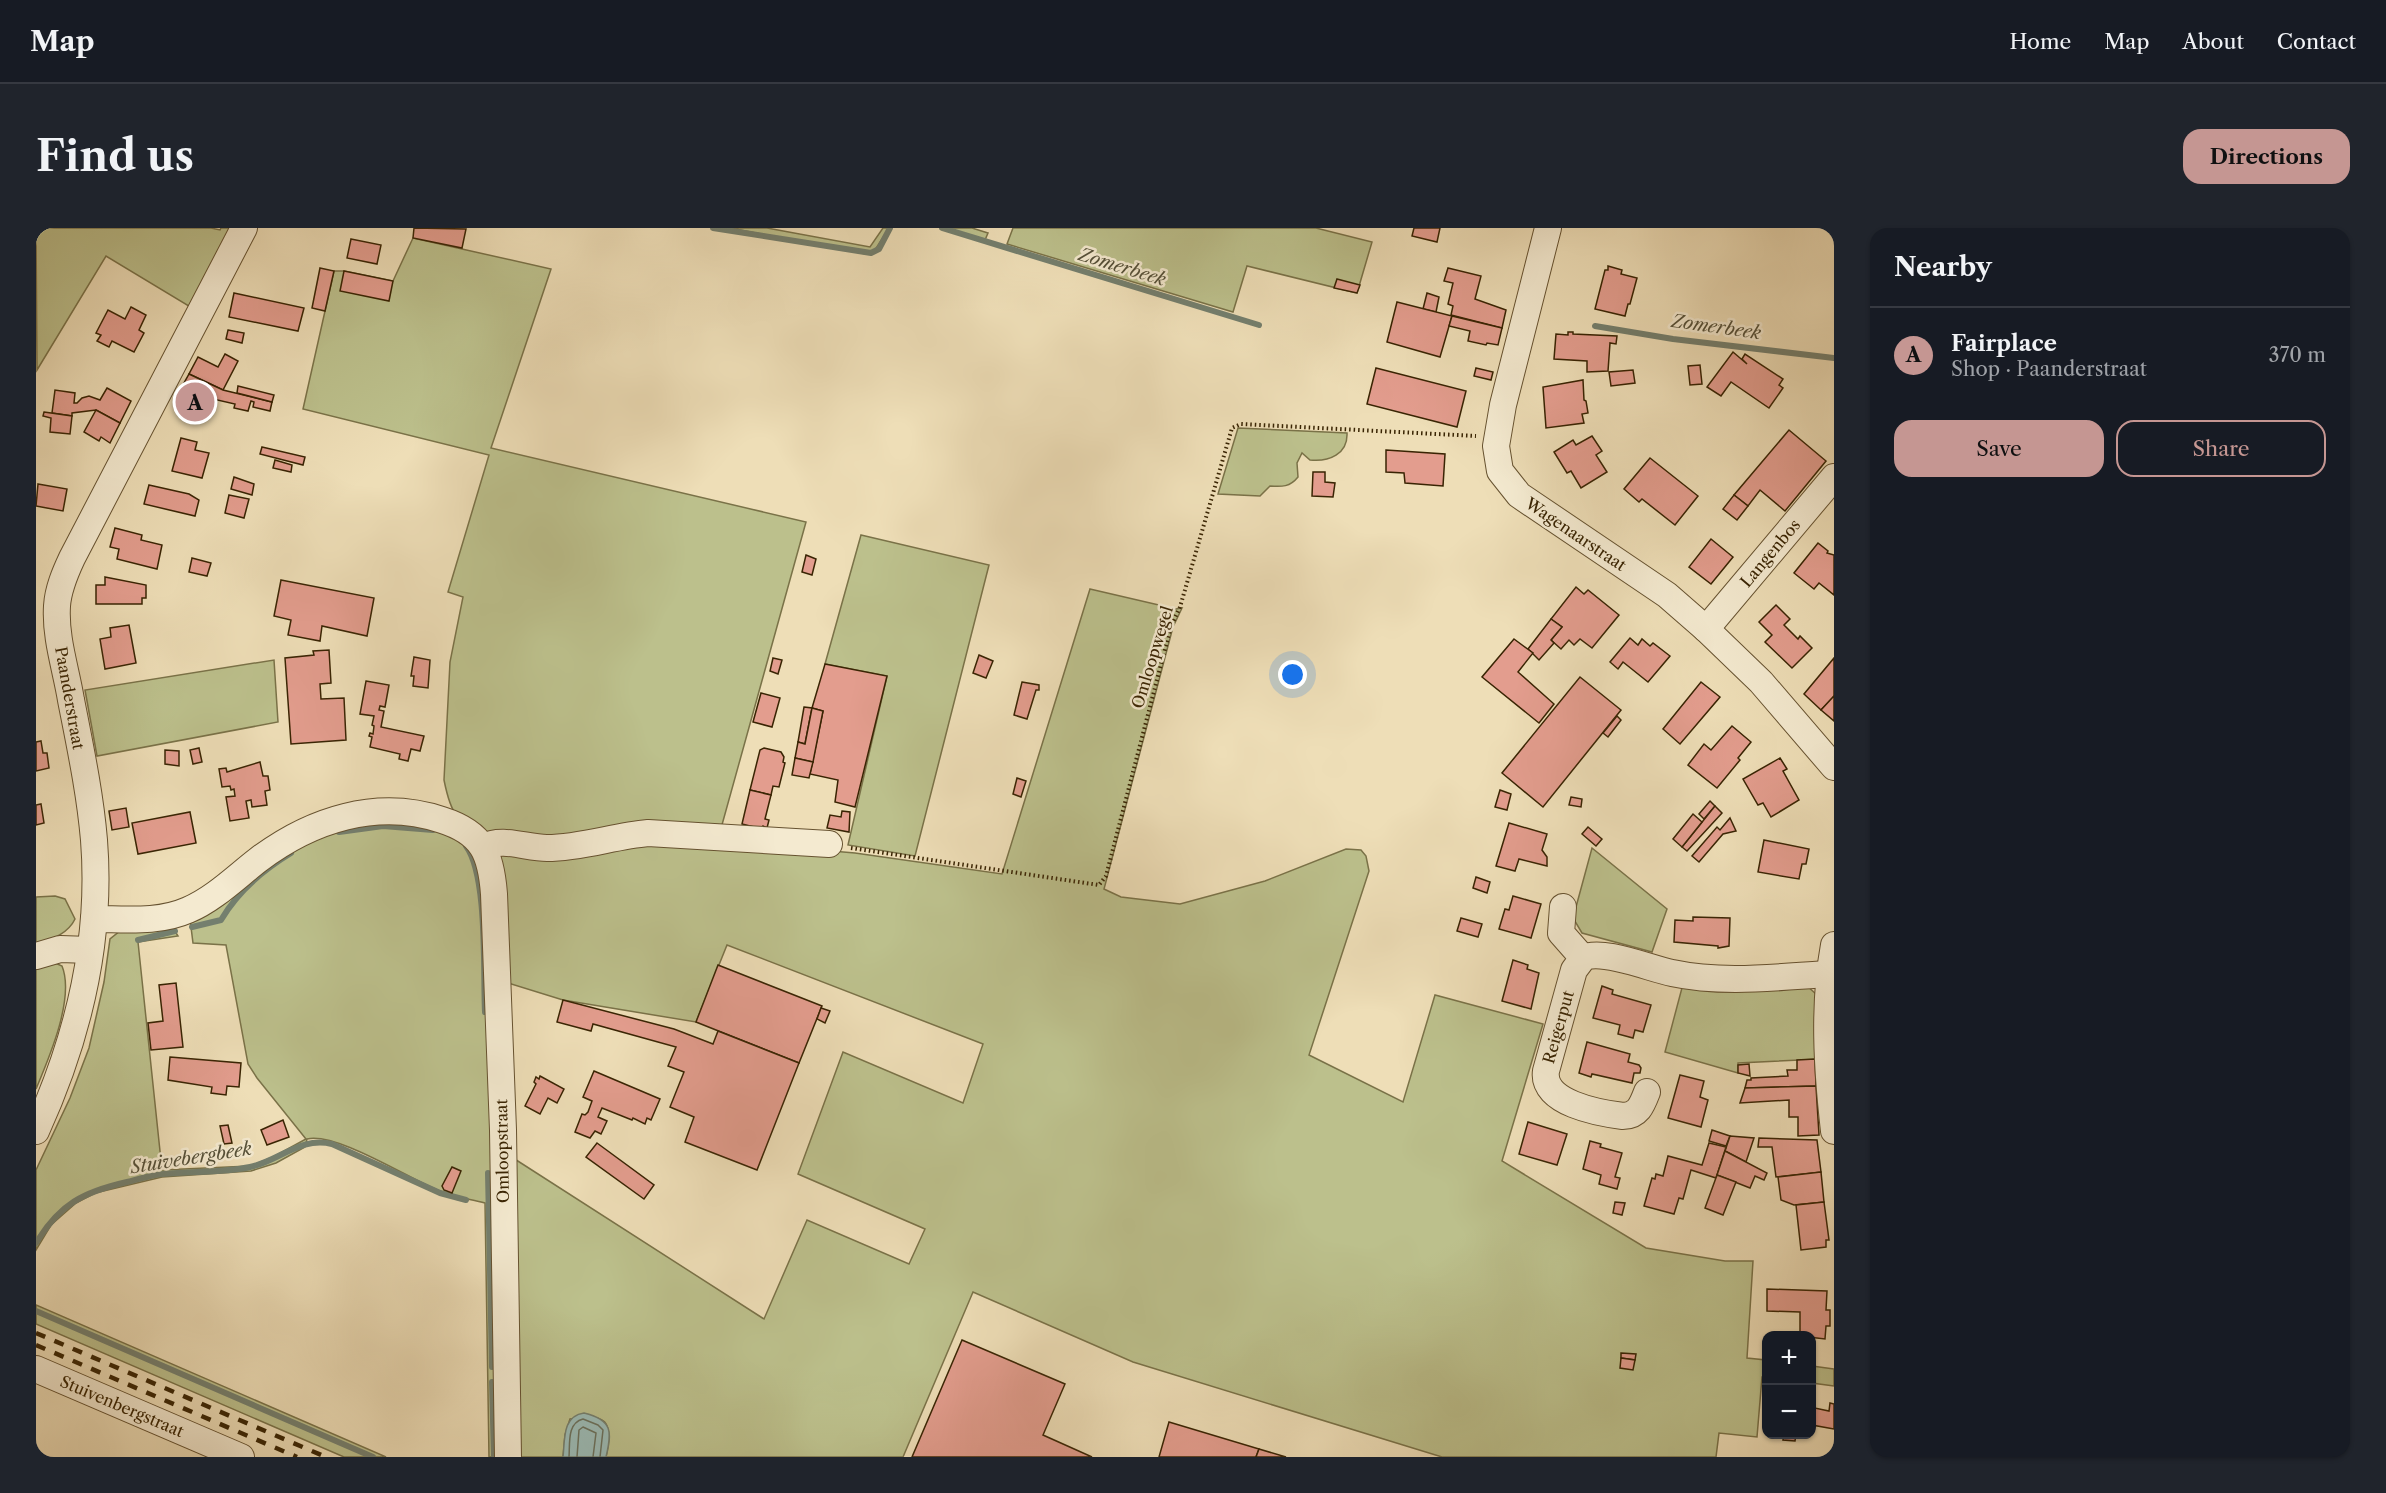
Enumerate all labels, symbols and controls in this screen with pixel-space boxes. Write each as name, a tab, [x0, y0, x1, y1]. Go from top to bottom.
text: Map	[30, 24, 94, 58]
text: Home	[2010, 29, 2071, 54]
text: Map	[2104, 29, 2149, 54]
text: About	[2182, 29, 2244, 54]
text: Contact	[2277, 29, 2356, 54]
button: Directions	[2183, 129, 2350, 184]
text: Find us	[36, 130, 194, 182]
water label: Zomerbeek	[1075, 243, 1169, 291]
text: Nearby	[1894, 251, 1992, 283]
water label: Zomerbeek	[1669, 310, 1763, 344]
text: Fairplace	[1951, 330, 2057, 357]
text: A	[1906, 343, 1921, 367]
text: 370 m	[2269, 343, 2326, 367]
text: Shop · Paanderstraat	[1951, 357, 2147, 381]
pin: A	[176, 380, 214, 424]
button: Save	[1894, 420, 2104, 477]
button: Share	[2116, 420, 2326, 477]
street label: Wagenaarstraat	[1521, 492, 1630, 575]
street label: Langenbos	[1736, 515, 1804, 591]
street label: Omloopwegel	[1127, 603, 1177, 711]
street label: Paanderstraat	[51, 645, 89, 751]
your location	[1278, 660, 1307, 689]
street label: Reigerput	[1538, 988, 1578, 1066]
street label: Omloopstraat	[491, 1098, 513, 1203]
water label: Stuivebergbeek	[128, 1137, 254, 1179]
map controls	[1762, 1331, 1816, 1439]
button: +	[1762, 1331, 1816, 1385]
street label: Stuivenbergstraat	[57, 1371, 187, 1441]
button: −	[1762, 1385, 1816, 1439]

